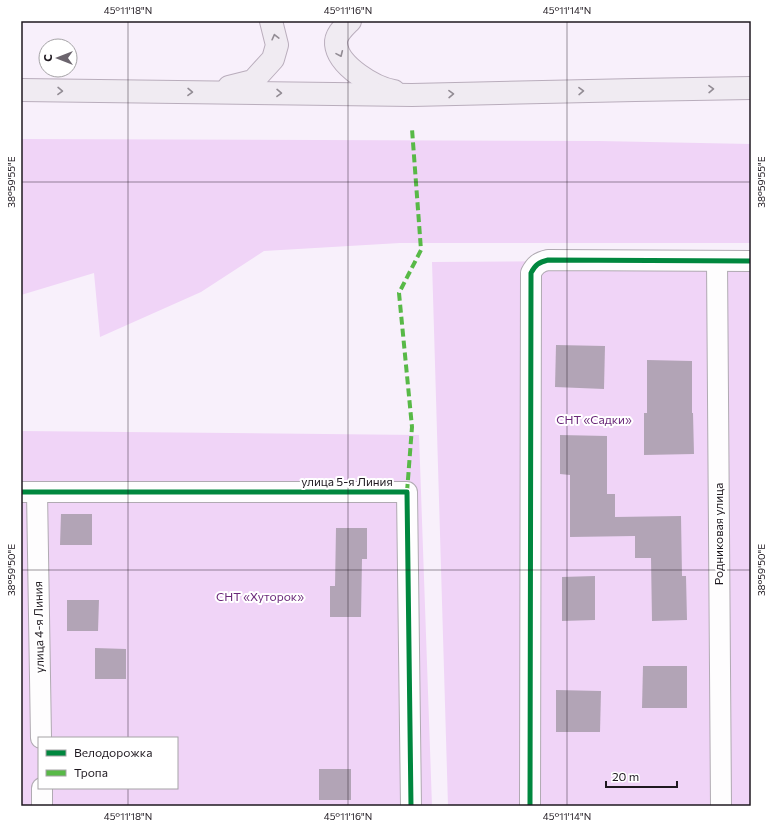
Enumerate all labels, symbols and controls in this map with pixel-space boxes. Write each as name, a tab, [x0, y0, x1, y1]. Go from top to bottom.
text: 45°11'18"N	[104, 4, 152, 16]
text: 45°11'16"N	[324, 4, 372, 16]
text: 45°11'14"N	[543, 4, 591, 16]
one-way arrow	[272, 34, 280, 40]
north arrow	[38, 38, 78, 78]
one-way arrow	[335, 50, 343, 57]
text: С	[41, 54, 54, 62]
one-way arrow	[708, 85, 714, 93]
one-way arrow	[57, 86, 63, 95]
one-way arrow	[578, 87, 584, 95]
one-way arrow	[187, 88, 193, 96]
one-way arrow	[276, 89, 282, 97]
one-way arrow	[448, 90, 454, 98]
text: 38°59'55"E	[5, 156, 17, 208]
text: 38°59'55"E	[755, 156, 767, 208]
park label: СНТ «Садки»	[556, 412, 632, 426]
street label: улица 5-я Линия	[301, 474, 393, 488]
street label: Родниковая улица	[711, 483, 725, 585]
text: 38°59'50"E	[5, 544, 17, 596]
text: 38°59'50"E	[755, 544, 767, 596]
street label: улица 4-я Линия	[30, 581, 46, 673]
park label: СНТ «Хуторок»	[216, 589, 304, 603]
legend	[38, 737, 178, 789]
text: Велодорожка	[74, 745, 152, 759]
scale bar	[606, 763, 677, 789]
text: Тропа	[74, 765, 108, 779]
text: 20 m	[612, 769, 639, 783]
text: 45°11'18"N	[104, 810, 152, 822]
text: 45°11'16"N	[324, 810, 372, 822]
text: 45°11'14"N	[543, 810, 591, 822]

